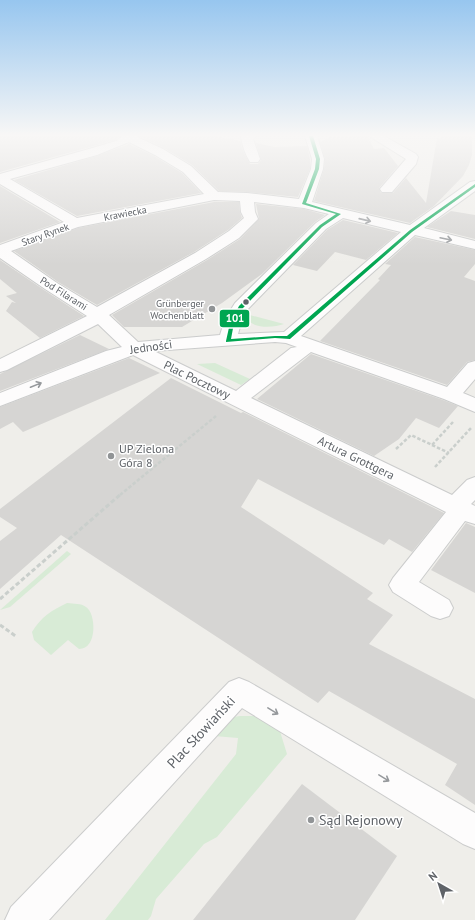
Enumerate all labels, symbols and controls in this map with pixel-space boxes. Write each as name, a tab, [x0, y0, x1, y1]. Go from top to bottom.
street label: Krawiecka	[103, 203, 148, 224]
one-way arrow	[358, 217, 371, 224]
street label: Stary Rynek	[20, 220, 71, 249]
one-way arrow	[440, 235, 453, 243]
street label: Pod Filarami	[38, 274, 90, 313]
place label: Grünberger Wochenblatt	[150, 297, 205, 322]
unlabelled marker	[241, 297, 251, 307]
marker: Grünberger Wochenblatt	[207, 304, 217, 314]
line badge: 101	[219, 309, 250, 328]
text: 101	[226, 311, 244, 325]
street label: Jedności	[128, 336, 173, 357]
street label: Plac Pocztowy	[161, 357, 233, 402]
one-way arrow	[30, 381, 42, 389]
street label: Artura Grottgera	[315, 432, 397, 483]
place label: UP Zielona Góra 8	[119, 441, 174, 470]
marker: UP Zielona Góra 8	[106, 451, 116, 461]
street label: Plac Słowiański	[163, 692, 239, 772]
one-way arrow	[267, 708, 279, 716]
one-way arrow	[378, 774, 390, 782]
place label: Sąd Rejonowy	[319, 811, 403, 829]
marker: Sąd Rejonowy	[306, 815, 316, 825]
north arrow	[419, 864, 459, 904]
text: N	[425, 869, 440, 884]

